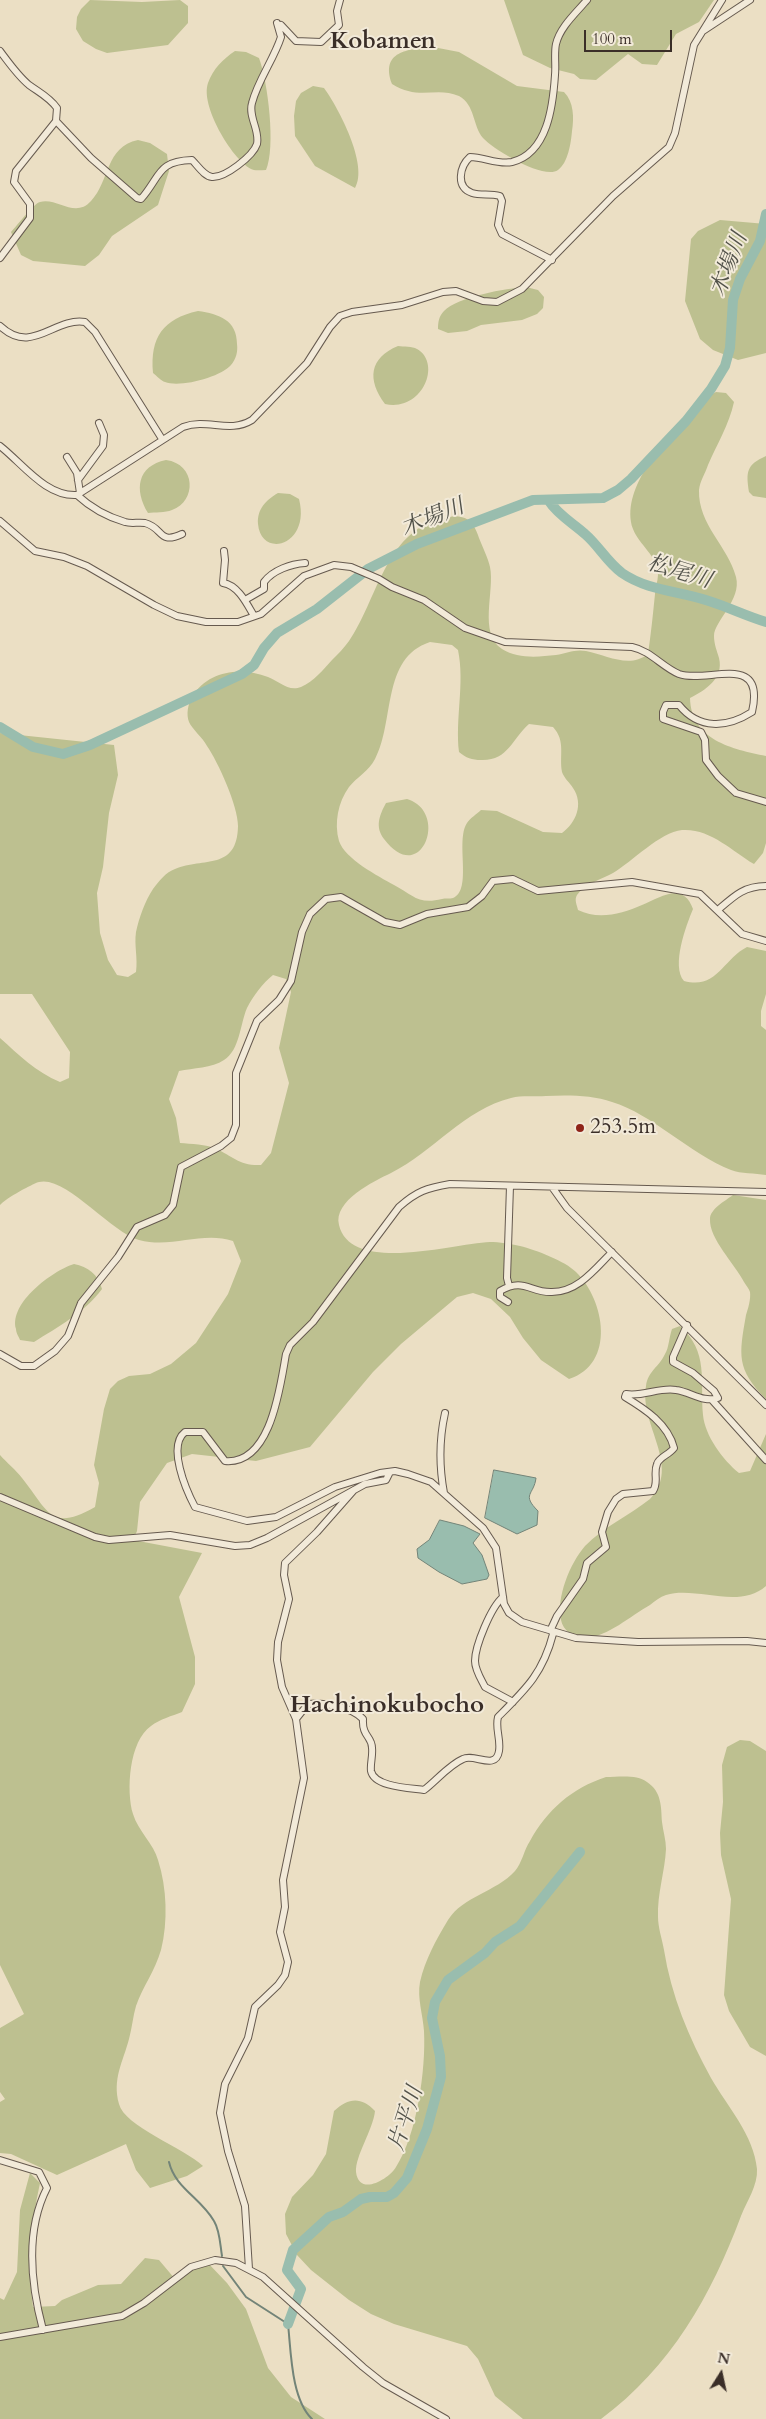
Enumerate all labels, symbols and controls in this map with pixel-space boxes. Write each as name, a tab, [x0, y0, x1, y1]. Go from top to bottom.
scale bar	[586, 20, 674, 52]
district label: Kobamen	[330, 28, 436, 56]
text: 100 m	[592, 29, 632, 49]
water label: 木場川	[706, 229, 754, 301]
water label: 木場川	[397, 494, 469, 544]
water label: 松尾川	[644, 551, 714, 595]
place label: 253.5m	[590, 1115, 656, 1141]
marker: 253.5m	[574, 1122, 586, 1134]
district label: Hachinokubocho	[290, 1692, 484, 1720]
water label: 片平川	[384, 2084, 430, 2154]
text: N	[716, 2348, 731, 2369]
north arrow	[696, 2349, 746, 2399]

